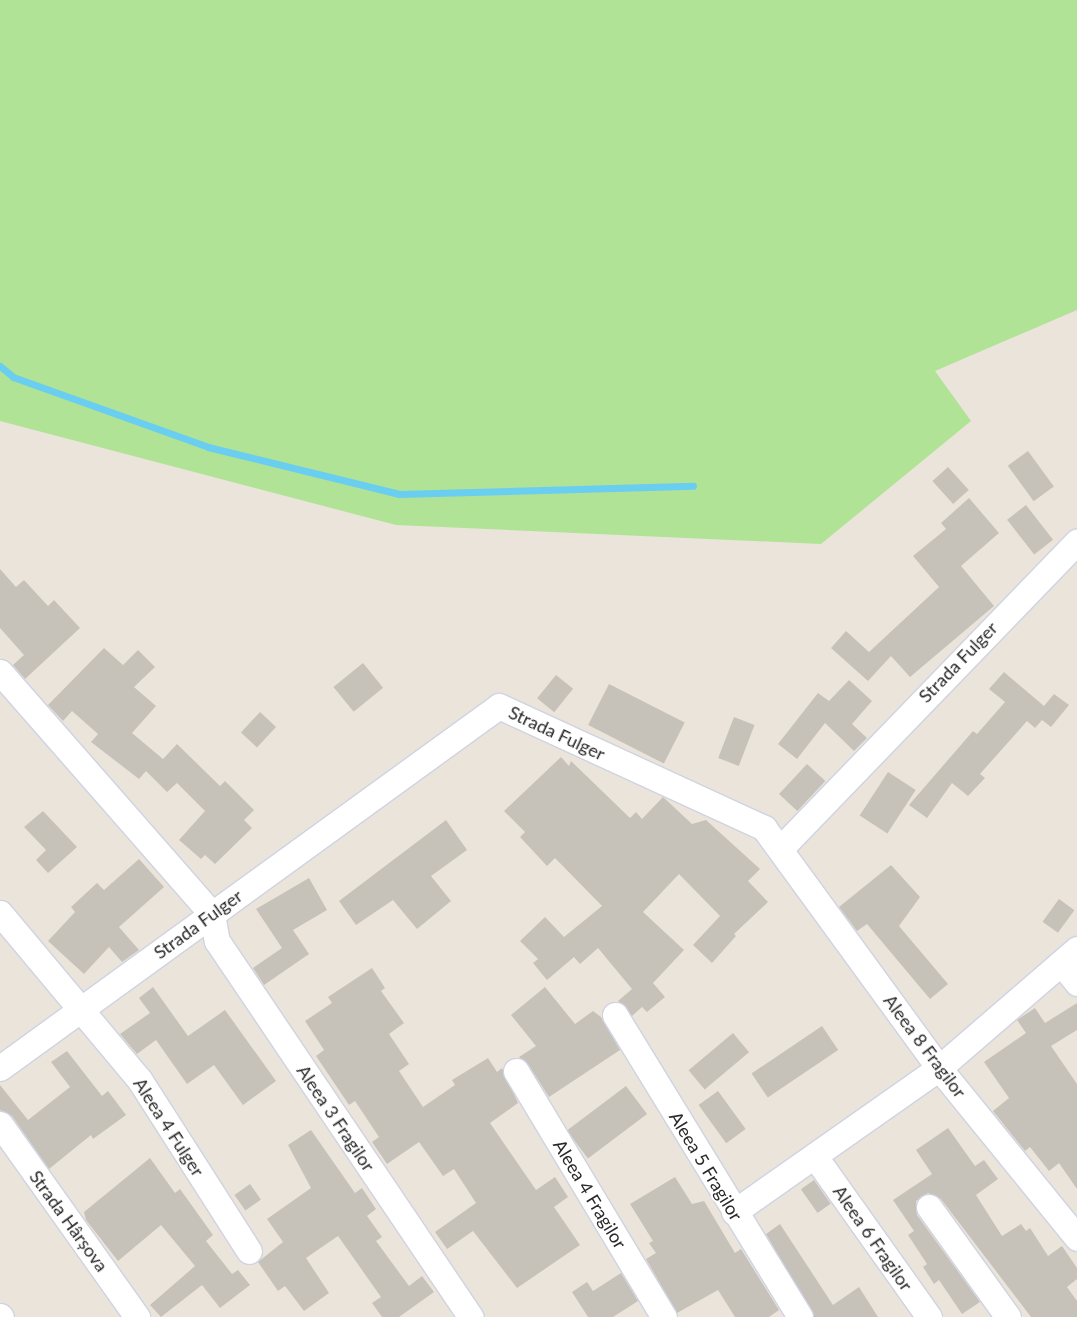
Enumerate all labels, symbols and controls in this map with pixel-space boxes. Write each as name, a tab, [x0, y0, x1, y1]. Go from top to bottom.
street label: Strada Fulger	[914, 617, 1002, 707]
street label: Strada Fulger	[505, 701, 609, 765]
street label: Strada Fulger	[150, 885, 246, 963]
street label: Aleea 8 Fragilor	[879, 990, 971, 1102]
street label: Aleea 3 Fragilor	[293, 1061, 379, 1175]
street label: Aleea 4 Fulger	[129, 1074, 209, 1180]
street label: Aleea 5 Fragilor	[665, 1108, 747, 1224]
street label: Aleea 4 Fragilor	[549, 1136, 631, 1252]
street label: Strada Hârșova	[25, 1166, 113, 1276]
street label: Aleea 6 Fragilor	[829, 1181, 917, 1295]

